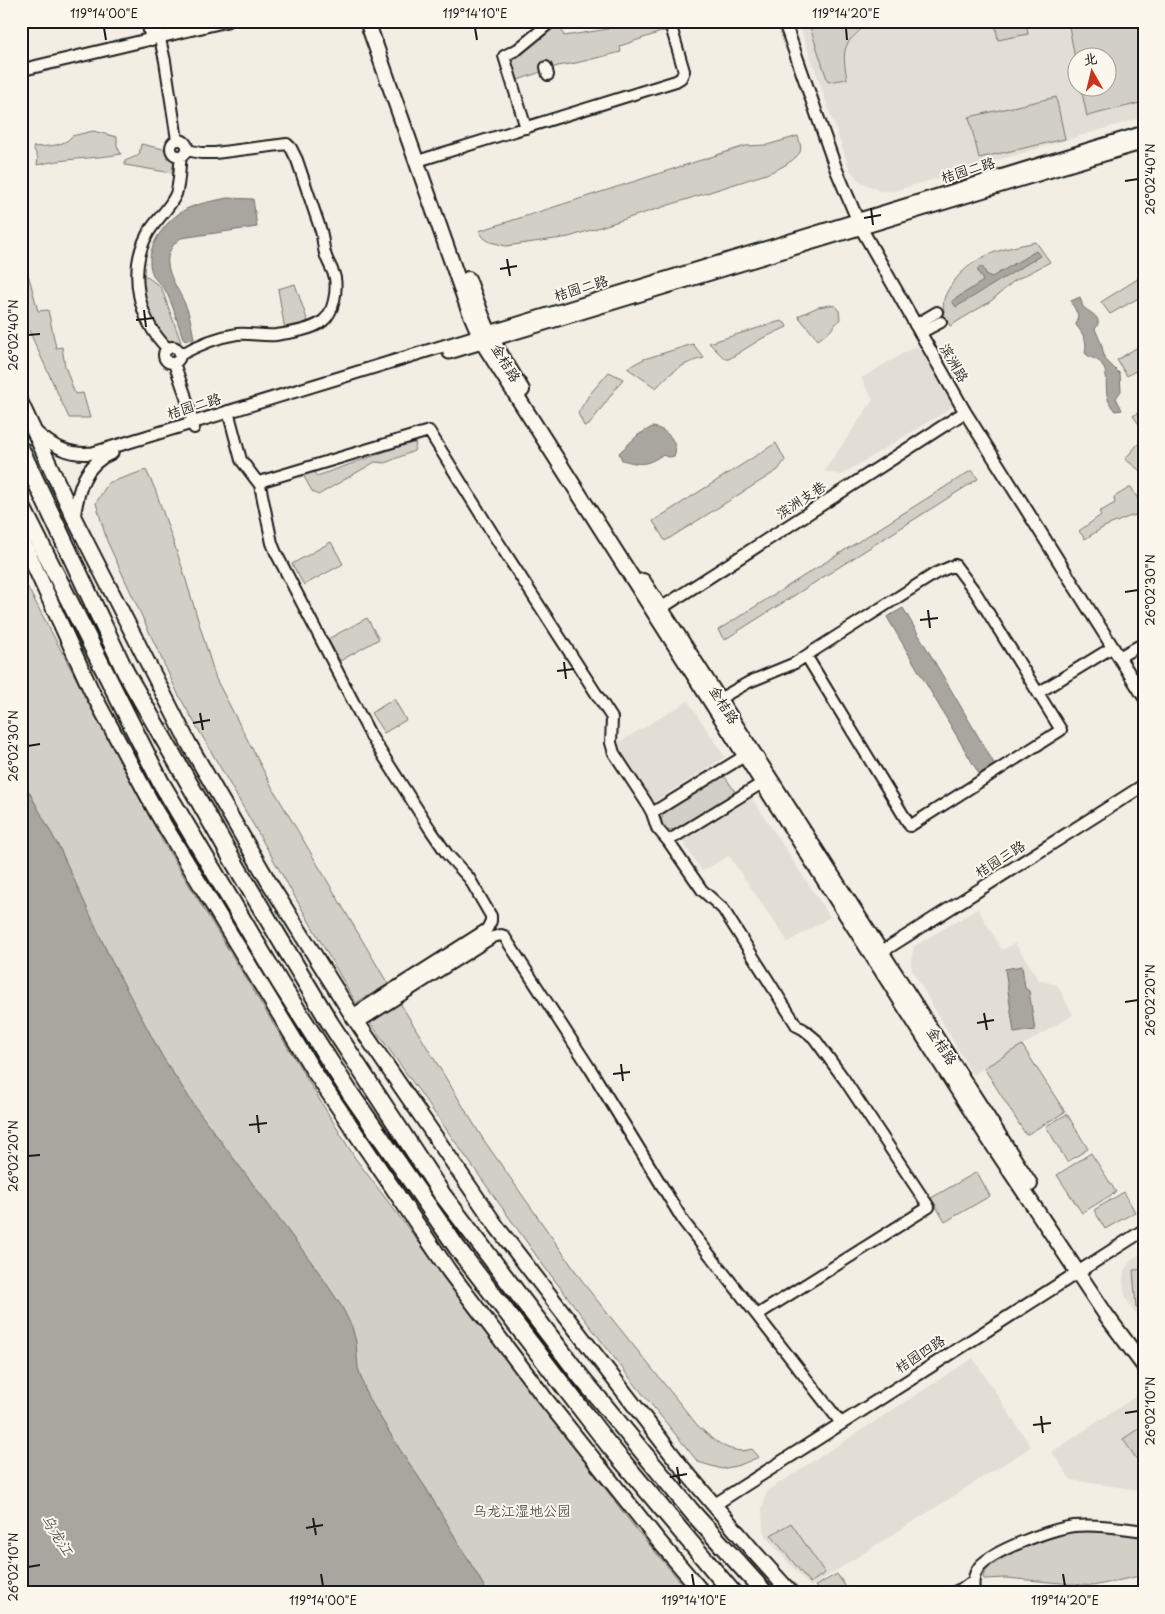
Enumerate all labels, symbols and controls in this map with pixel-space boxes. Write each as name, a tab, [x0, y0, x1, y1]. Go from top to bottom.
text: 119°14'00"E	[70, 4, 138, 22]
text: 119°14'10"E	[443, 4, 507, 22]
text: 119°14'20"E	[812, 4, 880, 22]
text: 北	[1082, 47, 1099, 70]
north arrow	[1068, 48, 1118, 98]
text: 26°02'40"N	[1141, 143, 1159, 215]
street label: 桔园二路	[938, 151, 998, 188]
street label: 桔园二路	[551, 269, 611, 306]
text: 26°02'40"N	[4, 299, 22, 371]
street label: 金桔路	[487, 339, 526, 386]
street label: 滨洲路	[935, 339, 974, 386]
street label: 桔园二路	[164, 387, 224, 424]
street label: 滨洲支巷	[772, 475, 831, 524]
text: 26°02'30"N	[1141, 554, 1159, 626]
street label: 金桔路	[704, 681, 744, 728]
text: 26°02'30"N	[4, 710, 22, 782]
street label: 桔园三路	[970, 835, 1029, 882]
text: 26°02'20"N	[1141, 964, 1159, 1036]
street label: 金桔路	[922, 1022, 963, 1069]
text: 26°02'20"N	[4, 1120, 22, 1192]
street label: 桔园四路	[891, 1330, 949, 1378]
text: 26°02'10"N	[1141, 1376, 1159, 1446]
park label: 乌龙江湿地公园	[473, 1500, 571, 1521]
water label: 乌龙江	[37, 1509, 80, 1560]
text: 26°02'10"N	[4, 1532, 22, 1602]
text: 119°14'00"E	[289, 1591, 357, 1609]
text: 119°14'10"E	[662, 1591, 726, 1609]
text: 119°14'20"E	[1031, 1591, 1099, 1609]

